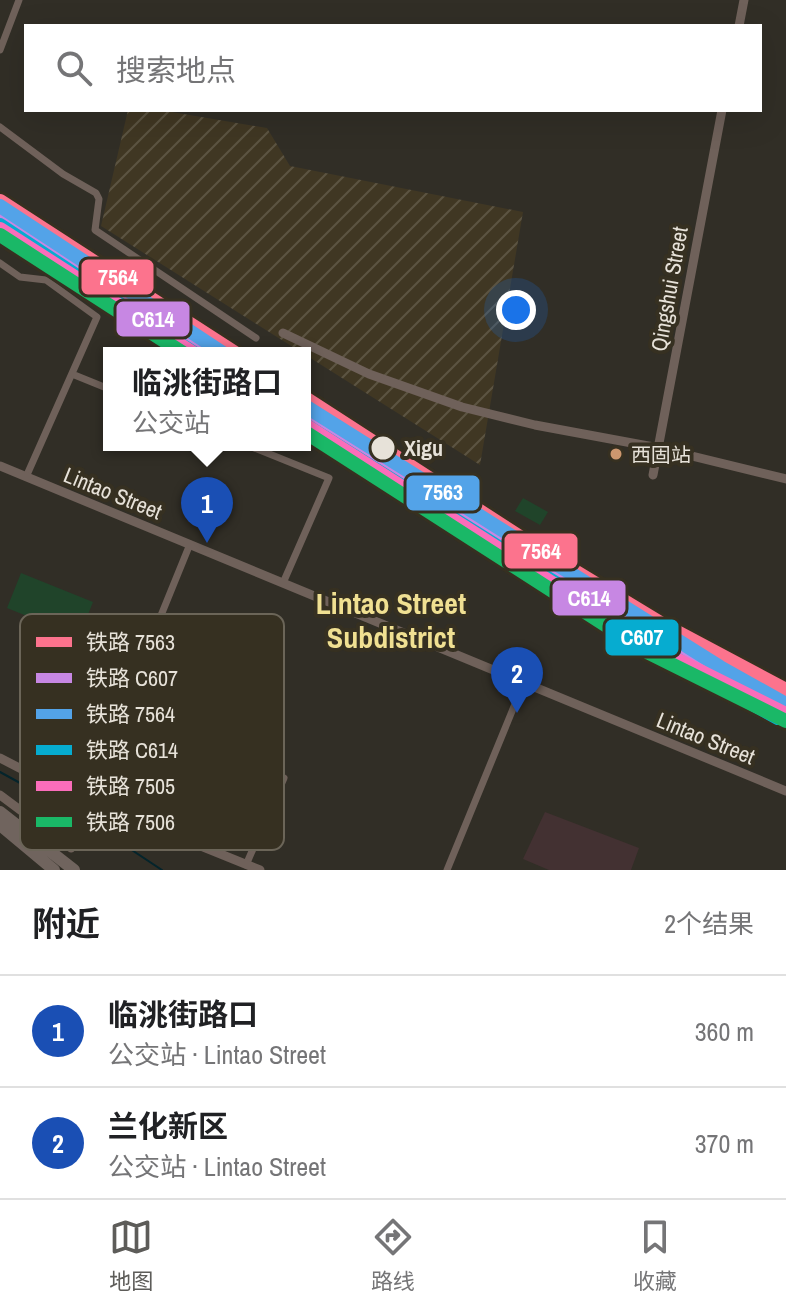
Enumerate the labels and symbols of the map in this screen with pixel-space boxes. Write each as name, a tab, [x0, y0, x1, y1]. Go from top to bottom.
street label: Qingshui Street	[643, 224, 695, 354]
line badge: 7564	[80, 258, 155, 296]
text: 7564	[98, 262, 138, 292]
your location	[496, 290, 536, 330]
line badge: C614	[115, 300, 191, 338]
text: C614	[131, 304, 175, 334]
place label: Xigu	[404, 433, 443, 463]
marker: Xigu	[369, 434, 397, 462]
place label: 西固站	[631, 441, 691, 468]
marker: 西固站	[608, 446, 624, 462]
street label: Lintao Street	[59, 460, 167, 526]
line badge: 7563	[405, 474, 481, 512]
pin: 1	[181, 477, 233, 543]
text: 7563	[423, 477, 463, 507]
line badge: 7564	[503, 532, 579, 570]
text: 7564	[521, 536, 561, 566]
line badge: C614	[551, 579, 627, 617]
district label: Lintao Street Subdistrict	[316, 583, 466, 657]
text: C614	[567, 583, 611, 613]
legend	[20, 614, 284, 850]
line badge: C607	[604, 618, 680, 657]
text: C607	[620, 622, 664, 652]
text: 铁路 7563	[86, 627, 175, 657]
pin: 2	[491, 647, 543, 713]
text: 铁路 C607	[86, 663, 178, 693]
text: 铁路 7564	[86, 699, 175, 729]
street label: Lintao Street	[652, 705, 760, 771]
text: 铁路 C614	[86, 735, 178, 765]
text: 铁路 7505	[86, 771, 175, 801]
text: 铁路 7506	[86, 807, 175, 837]

